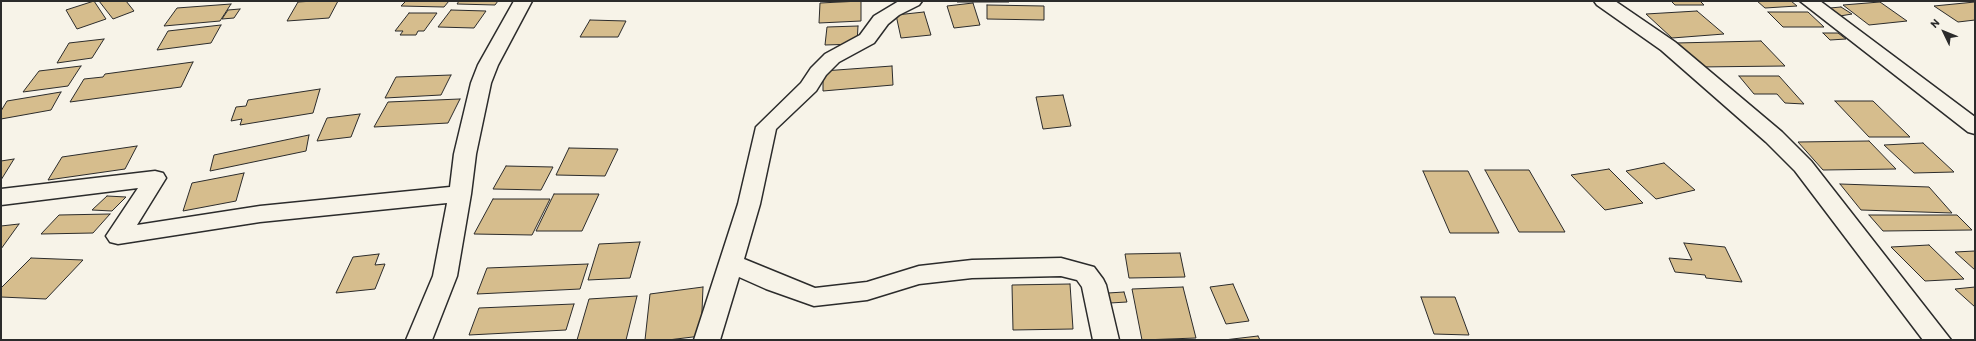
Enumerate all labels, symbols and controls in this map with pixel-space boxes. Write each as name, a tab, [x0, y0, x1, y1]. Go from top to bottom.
north arrow	[1924, 12, 1964, 52]
text: N	[1928, 16, 1942, 31]

